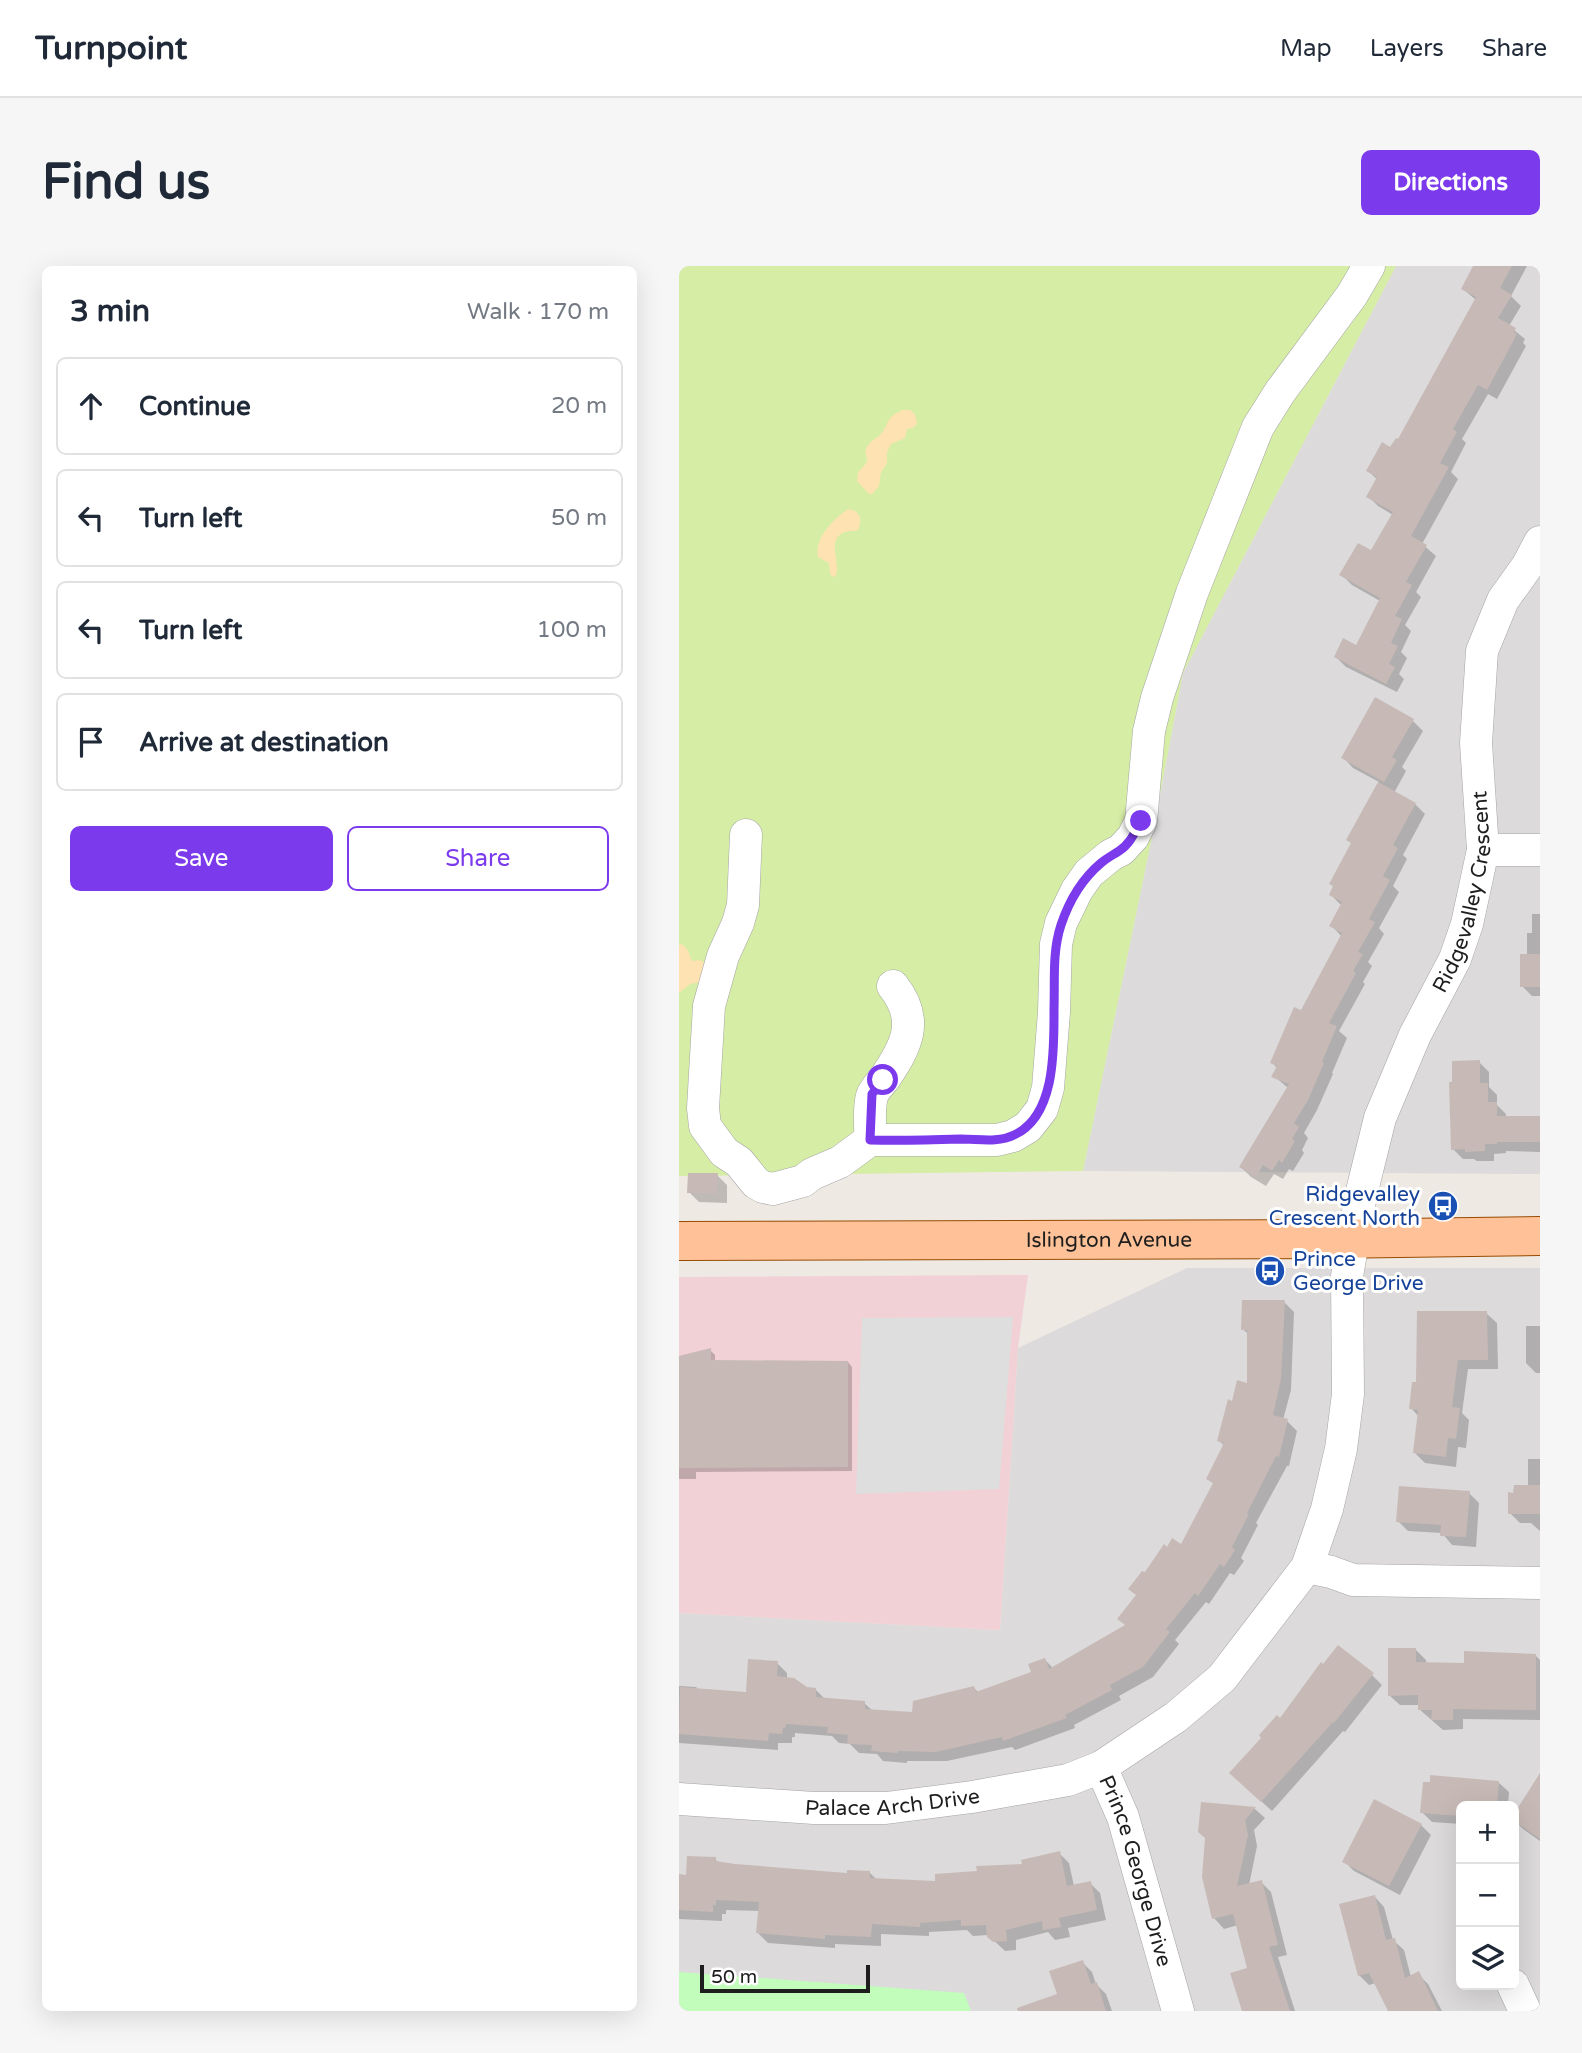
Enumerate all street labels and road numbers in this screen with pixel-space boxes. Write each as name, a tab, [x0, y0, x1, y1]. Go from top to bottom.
street label: Ridgevalley Crescent	[1427, 790, 1496, 997]
street label: Islington Avenue	[1026, 1227, 1192, 1252]
street label: Prince George Drive	[1094, 1771, 1177, 1970]
street label: Palace Arch Drive	[804, 1783, 982, 1821]

